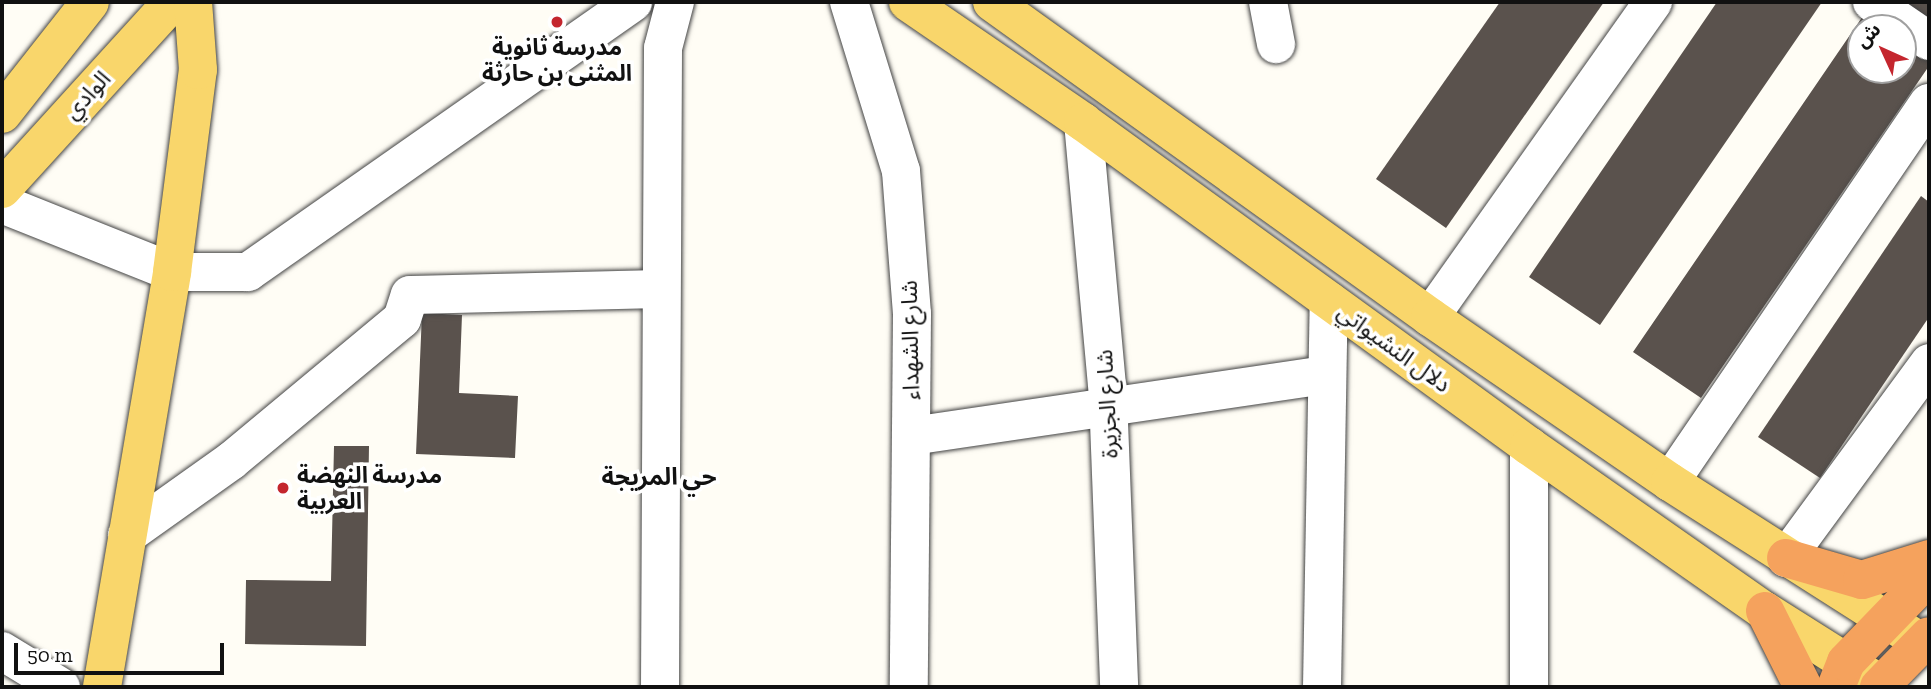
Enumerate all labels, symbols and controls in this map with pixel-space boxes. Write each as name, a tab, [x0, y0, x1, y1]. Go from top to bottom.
marker: مدرسة ثانوية المثنى بن حارثة	[549, 14, 565, 30]
north arrow	[1847, 14, 1917, 84]
text: ش	[1851, 18, 1886, 53]
place label: مدرسة ثانوية المثنى بن حارثة	[482, 33, 632, 87]
street label: الوادي	[58, 65, 116, 125]
street label: شارع الشهداء	[895, 280, 925, 400]
street label: دلال النشيواتي	[1332, 298, 1456, 398]
street label: شارع الجزيرة	[1090, 349, 1124, 459]
place label: مدرسة النهضة العربية	[297, 461, 442, 515]
district label: حي المريجة	[601, 463, 717, 491]
marker: مدرسة النهضة العربية	[275, 480, 291, 496]
scale bar	[18, 630, 228, 674]
text: 50 m	[27, 642, 73, 667]

